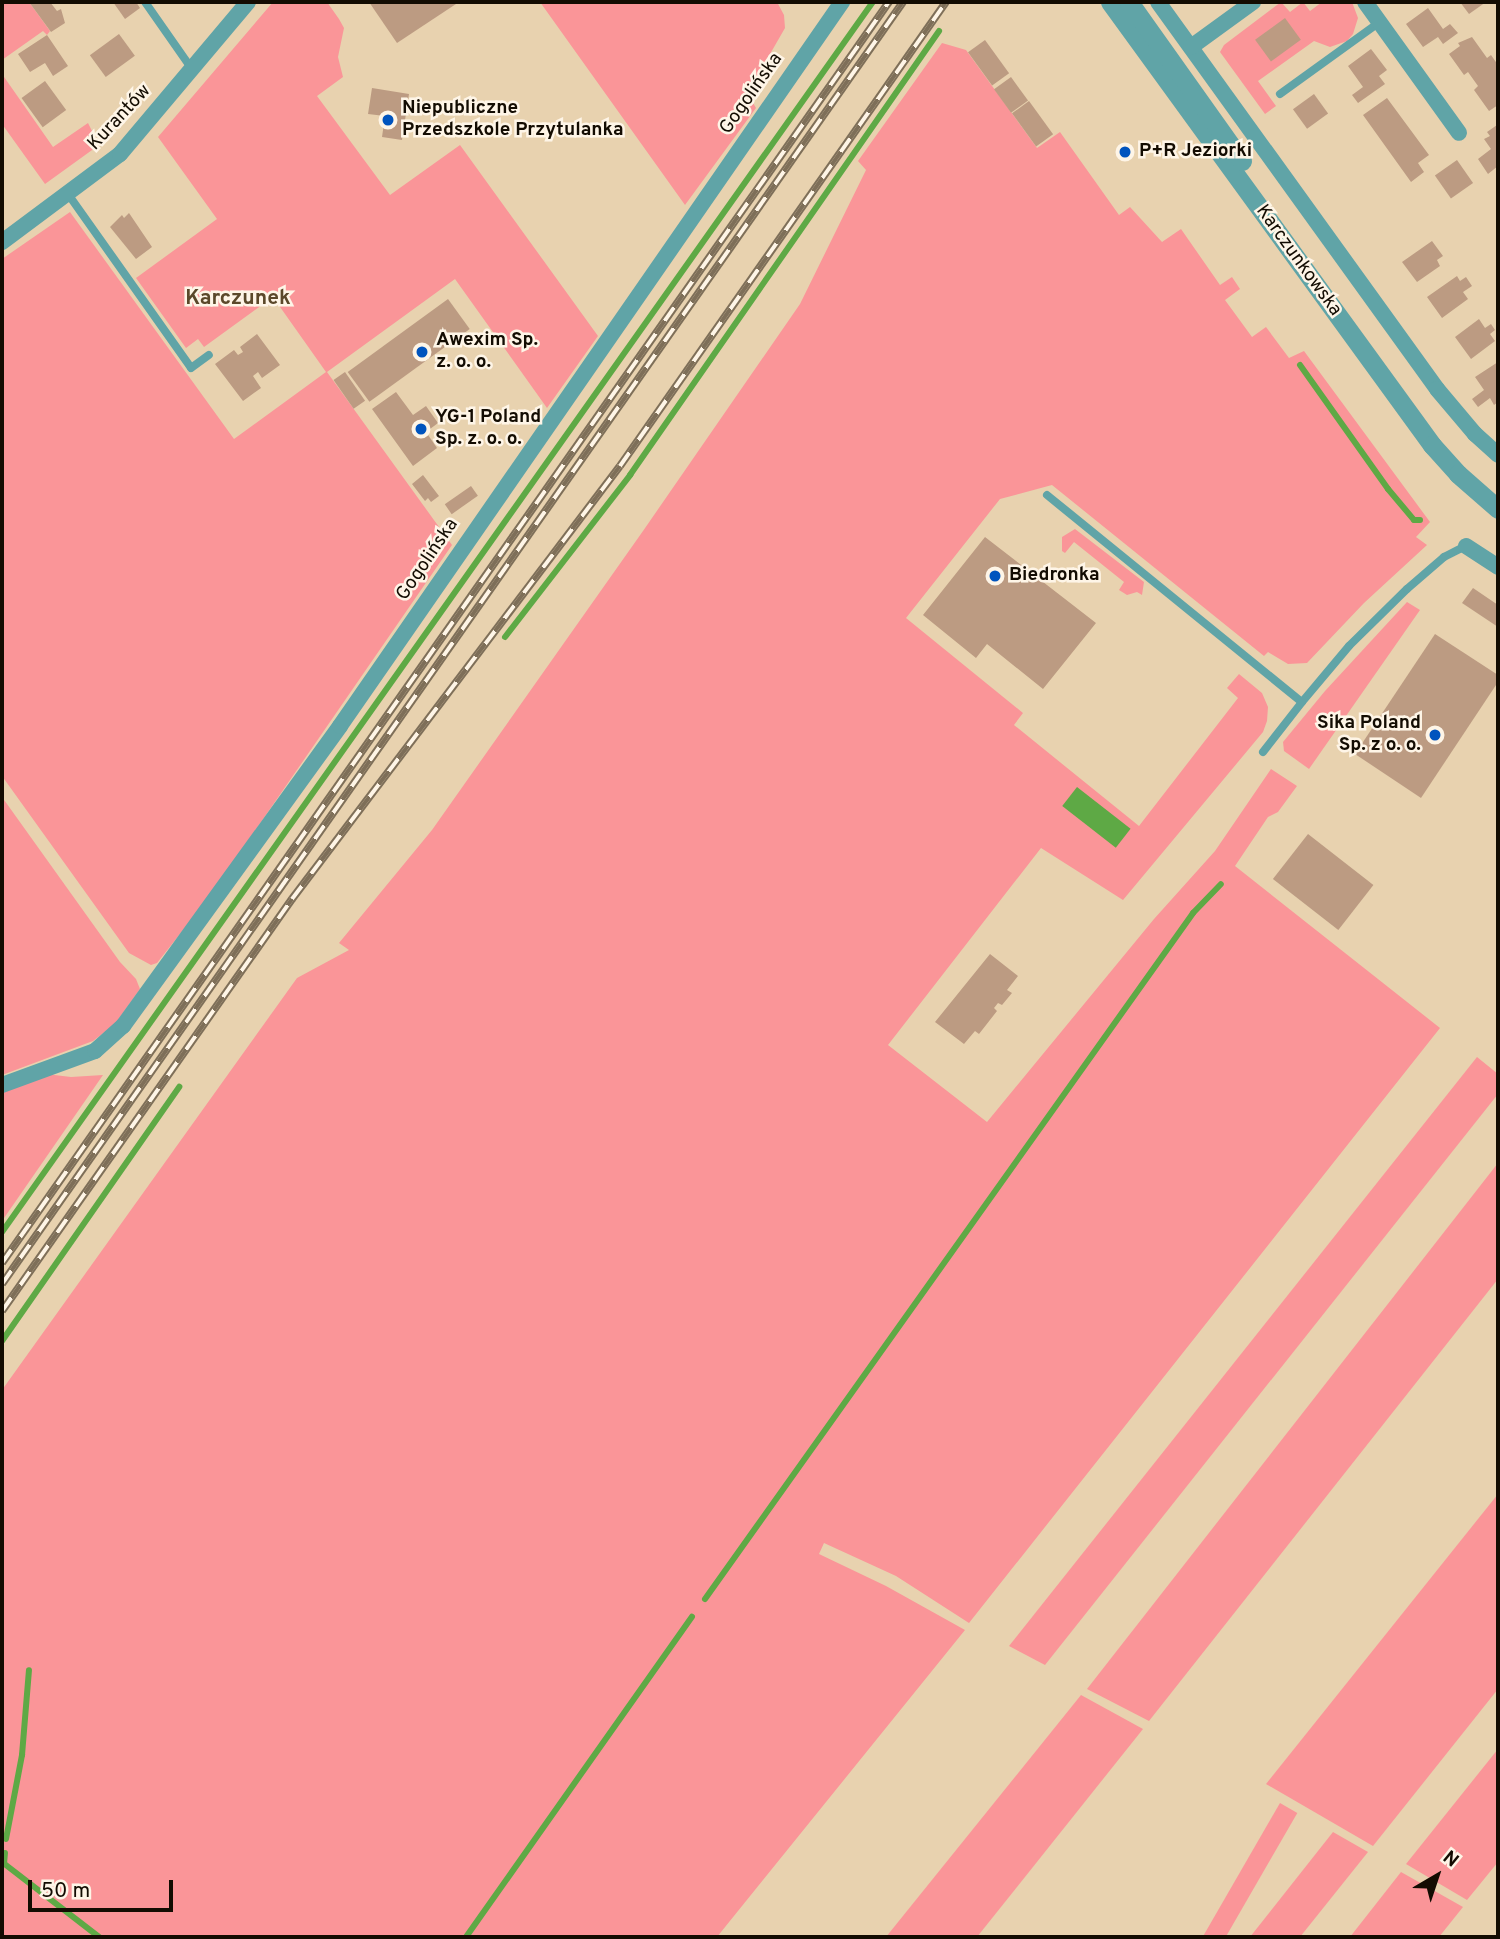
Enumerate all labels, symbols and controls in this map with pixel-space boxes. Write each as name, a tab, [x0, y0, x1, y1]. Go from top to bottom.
street label: Gogolińska	[716, 49, 788, 139]
street label: Kurantów	[84, 80, 156, 156]
place label: Niepubliczne Przedszkole Przytulanka	[402, 98, 624, 142]
marker: Niepubliczne Przedszkole Przytulanka	[380, 112, 396, 128]
place label: P+R Jeziorki	[1139, 141, 1252, 163]
marker: P+R Jeziorki	[1117, 144, 1133, 160]
street label: Karczunkowska	[1250, 201, 1346, 321]
district label: Karczunek	[185, 286, 291, 312]
place label: Awexim Sp. z. o. o.	[436, 330, 538, 374]
marker: Awexim Sp. z. o. o.	[414, 344, 430, 360]
place label: YG-1 Poland Sp. z. o. o.	[435, 407, 541, 451]
marker: YG-1 Poland Sp. z. o. o.	[413, 421, 429, 437]
street label: Gogolińska	[392, 515, 464, 605]
place label: Biedronka	[1009, 565, 1100, 587]
marker: Biedronka	[987, 568, 1003, 584]
place label: Sika Poland Sp. z o. o.	[1317, 713, 1421, 757]
marker: Sika Poland Sp. z o. o.	[1427, 727, 1443, 743]
north arrow	[1402, 1841, 1472, 1911]
text: N	[1437, 1846, 1463, 1873]
scale bar	[32, 1866, 177, 1910]
text: 50 m	[41, 1878, 90, 1905]

